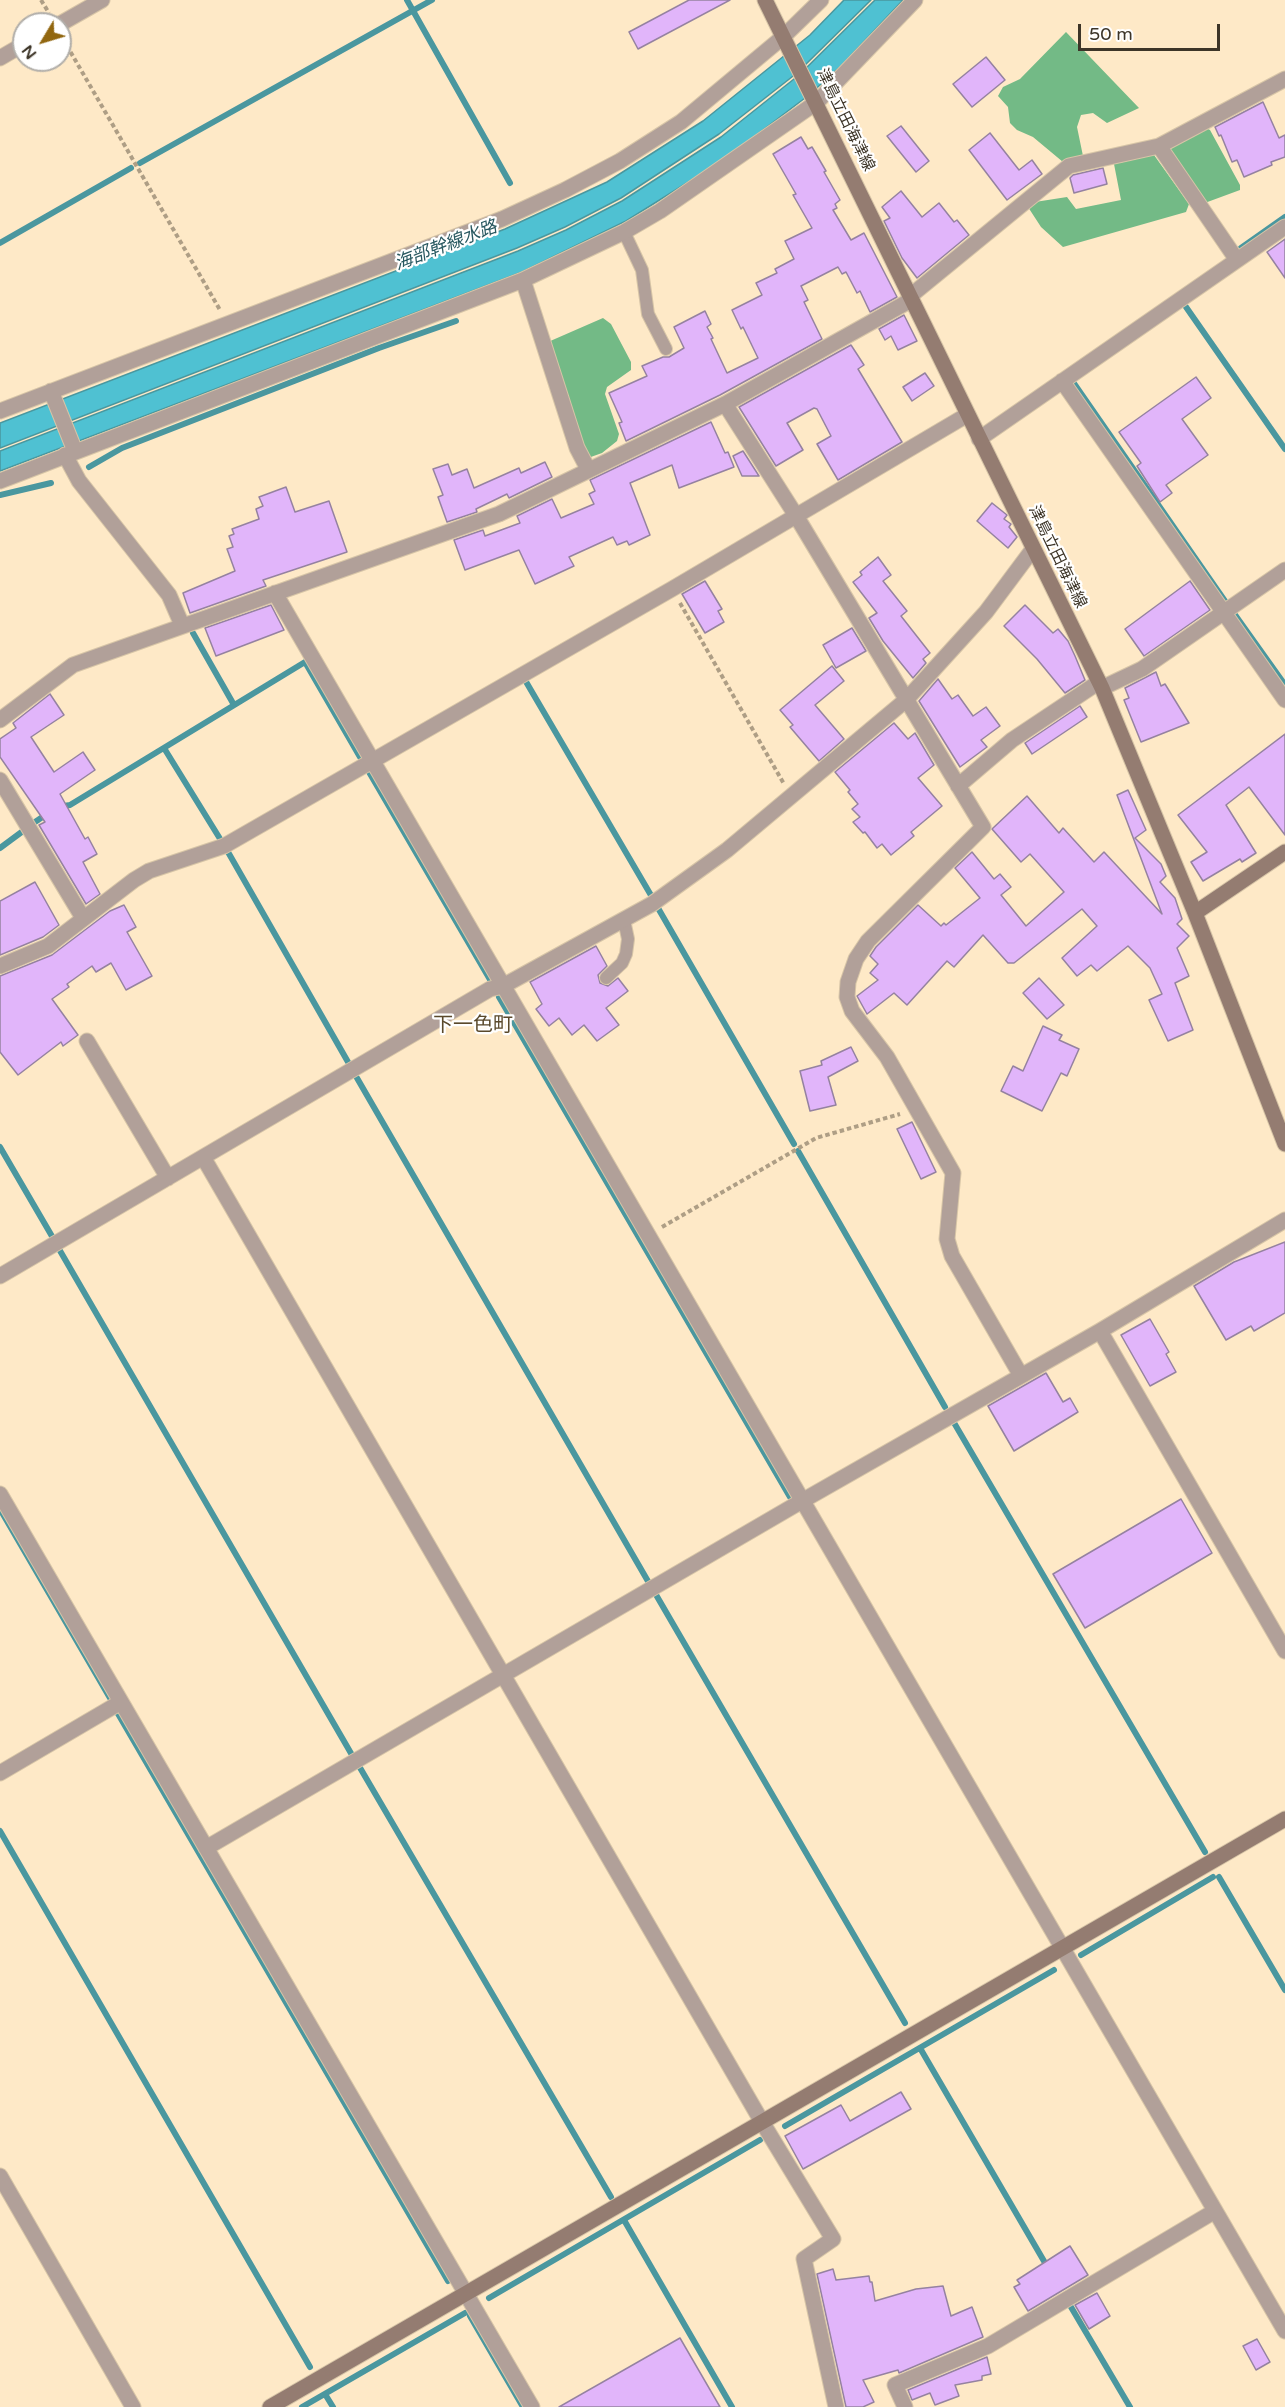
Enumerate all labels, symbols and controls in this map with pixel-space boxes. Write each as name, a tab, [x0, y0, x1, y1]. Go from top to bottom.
north arrow	[12, 12, 72, 72]
scale bar	[1081, 12, 1224, 50]
text: 50 m	[1089, 23, 1133, 45]
text: N	[18, 41, 41, 63]
street label: 津島立田海津線	[812, 65, 878, 175]
water label: 海部幹線水路	[392, 217, 500, 275]
street label: 津島立田海津線	[1024, 502, 1090, 612]
district label: 下一色町	[433, 1014, 513, 1038]

